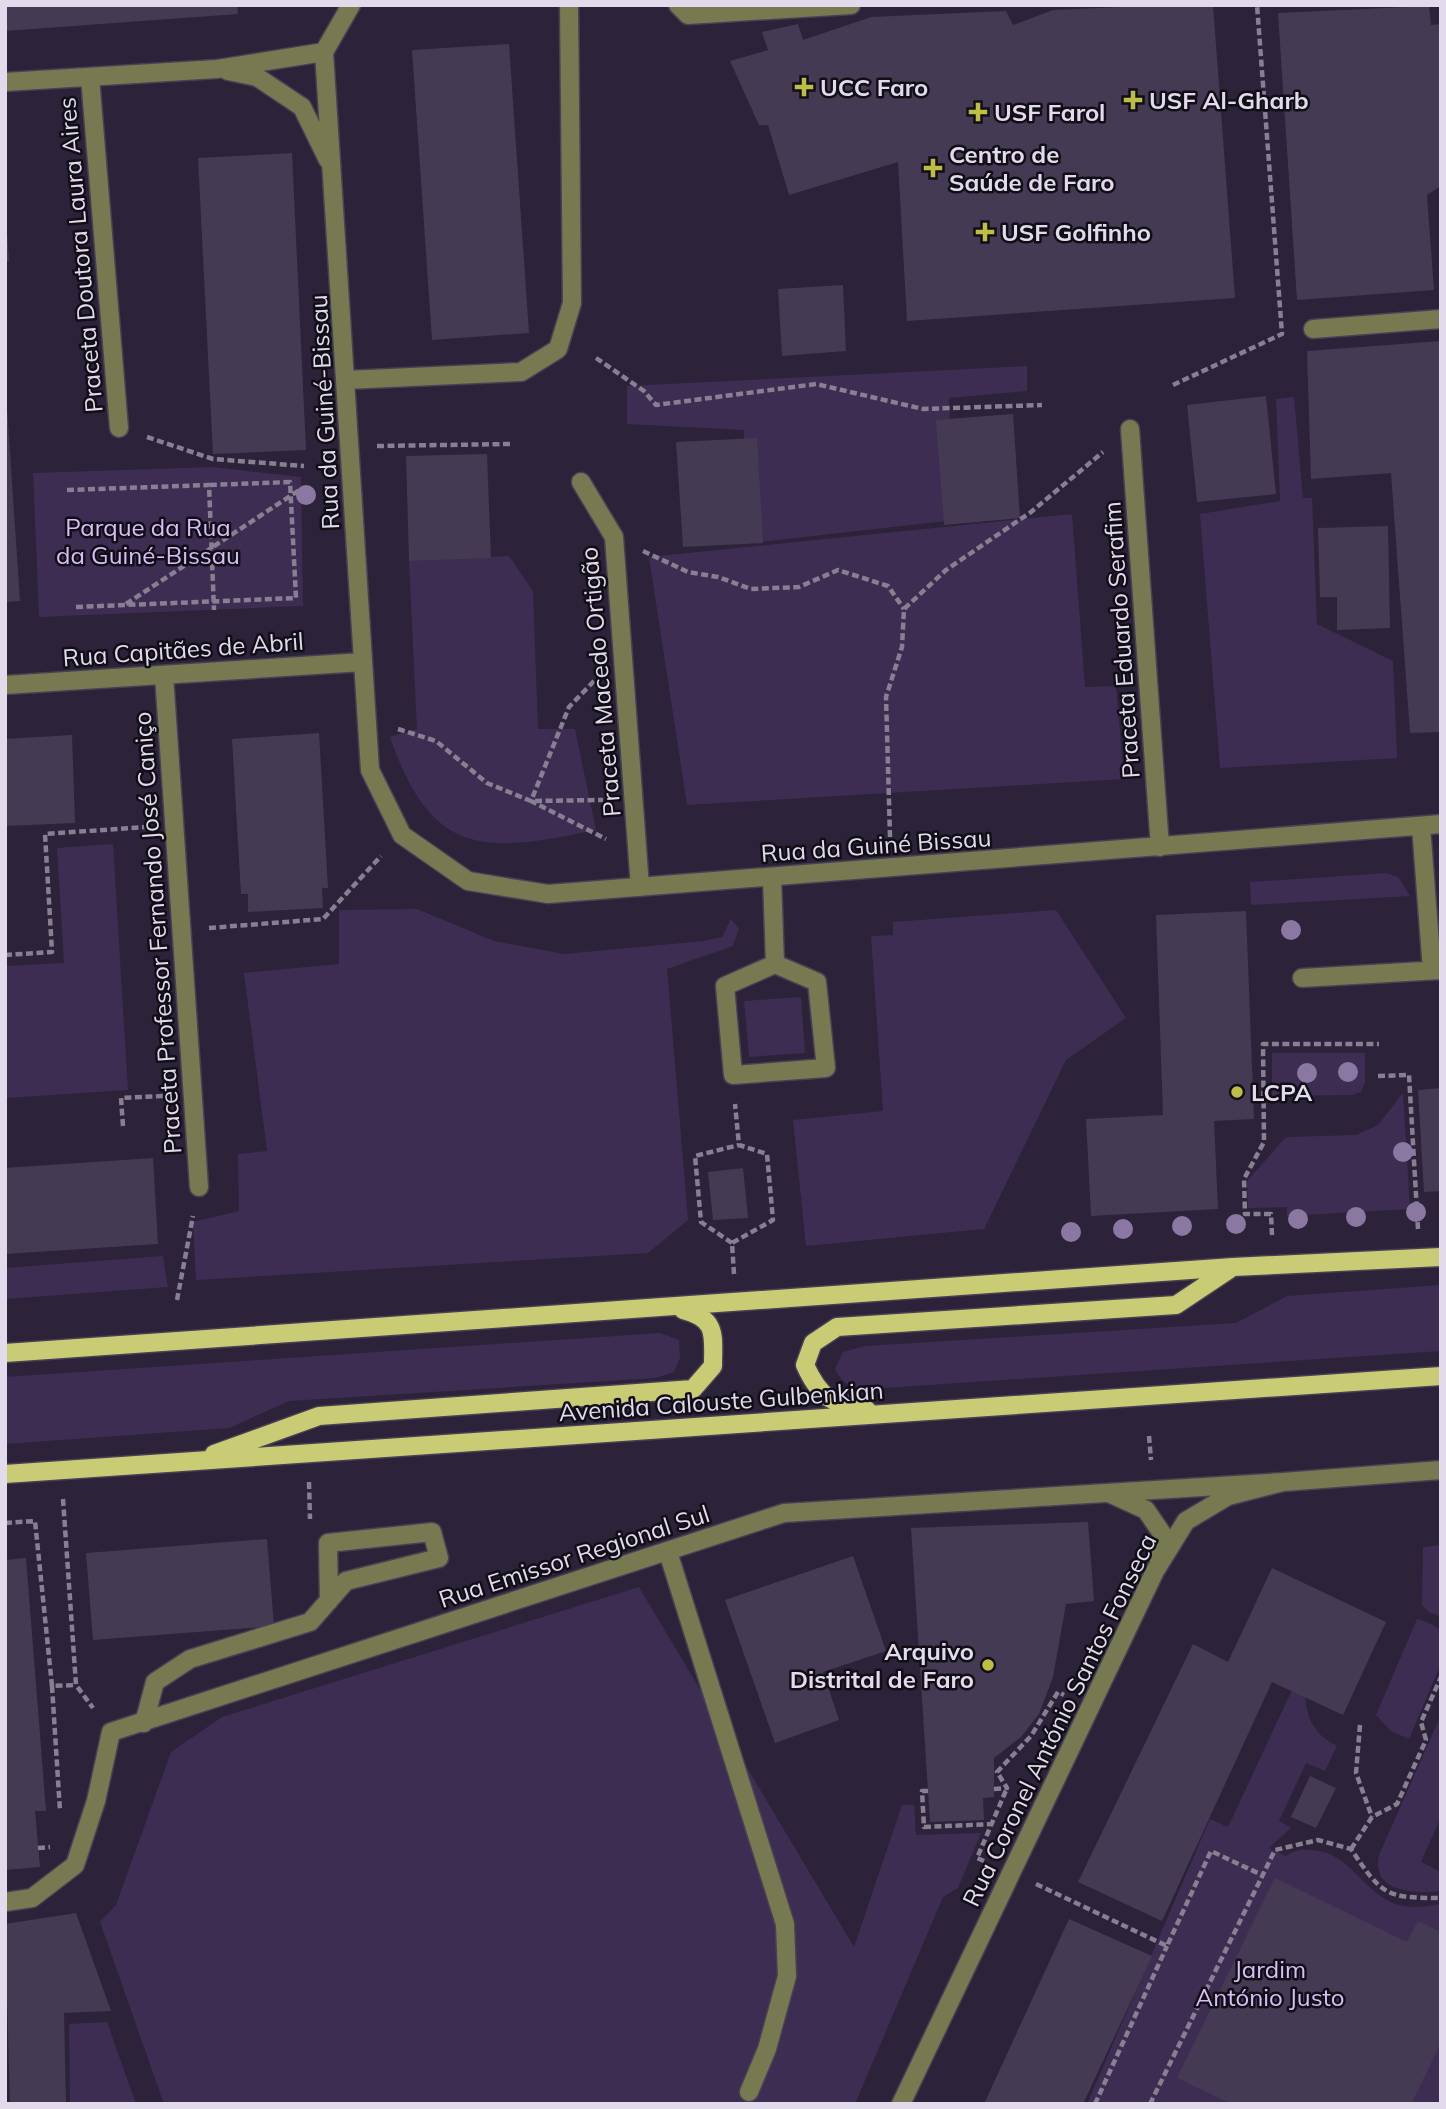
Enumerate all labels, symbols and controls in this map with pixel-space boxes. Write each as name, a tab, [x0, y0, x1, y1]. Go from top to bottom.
place label: UCC Faro	[820, 72, 928, 102]
marker: UCC Faro	[794, 77, 814, 97]
place label: USF Al-Gharb	[1149, 85, 1309, 115]
marker: USF Al-Gharb	[1123, 90, 1143, 110]
street label: Praceta Doutora Laura Aires	[51, 96, 109, 414]
place label: USF Farol	[994, 97, 1105, 127]
marker: USF Farol	[968, 102, 988, 122]
place label: Centro de Saúde de Faro	[949, 139, 1114, 197]
marker: Centro de Saúde de Faro	[923, 158, 943, 178]
place label: USF Golfinho	[1001, 217, 1151, 247]
marker: USF Golfinho	[975, 222, 995, 242]
street label: Rua da Guiné-Bissau	[303, 294, 345, 530]
street label: Praceta Eduardo Serafim	[1096, 501, 1146, 779]
park label: Parque da Rua da Guiné-Bissau	[56, 512, 240, 570]
street label: Praceta Macedo Ortigão	[573, 546, 627, 818]
street label: Rua Capitães de Abril	[61, 626, 305, 672]
street label: Praceta Professor Fernando José Caniço	[127, 711, 187, 1155]
street label: Rua da Guiné Bissau	[760, 822, 992, 868]
place label: LCPA	[1251, 1077, 1312, 1107]
marker: LCPA	[1229, 1084, 1245, 1100]
street label: Avenida Calouste Gulbenkian	[557, 1375, 885, 1427]
street label: Rua Emissor Regional Sul	[435, 1498, 713, 1614]
street label: Rua Coronel António Santos Fonseca	[955, 1529, 1163, 1911]
place label: Arquivo Distrital de Faro	[790, 1636, 974, 1694]
marker: Arquivo Distrital de Faro	[980, 1657, 996, 1673]
park label: Jardim António Justo	[1196, 1954, 1344, 2012]

